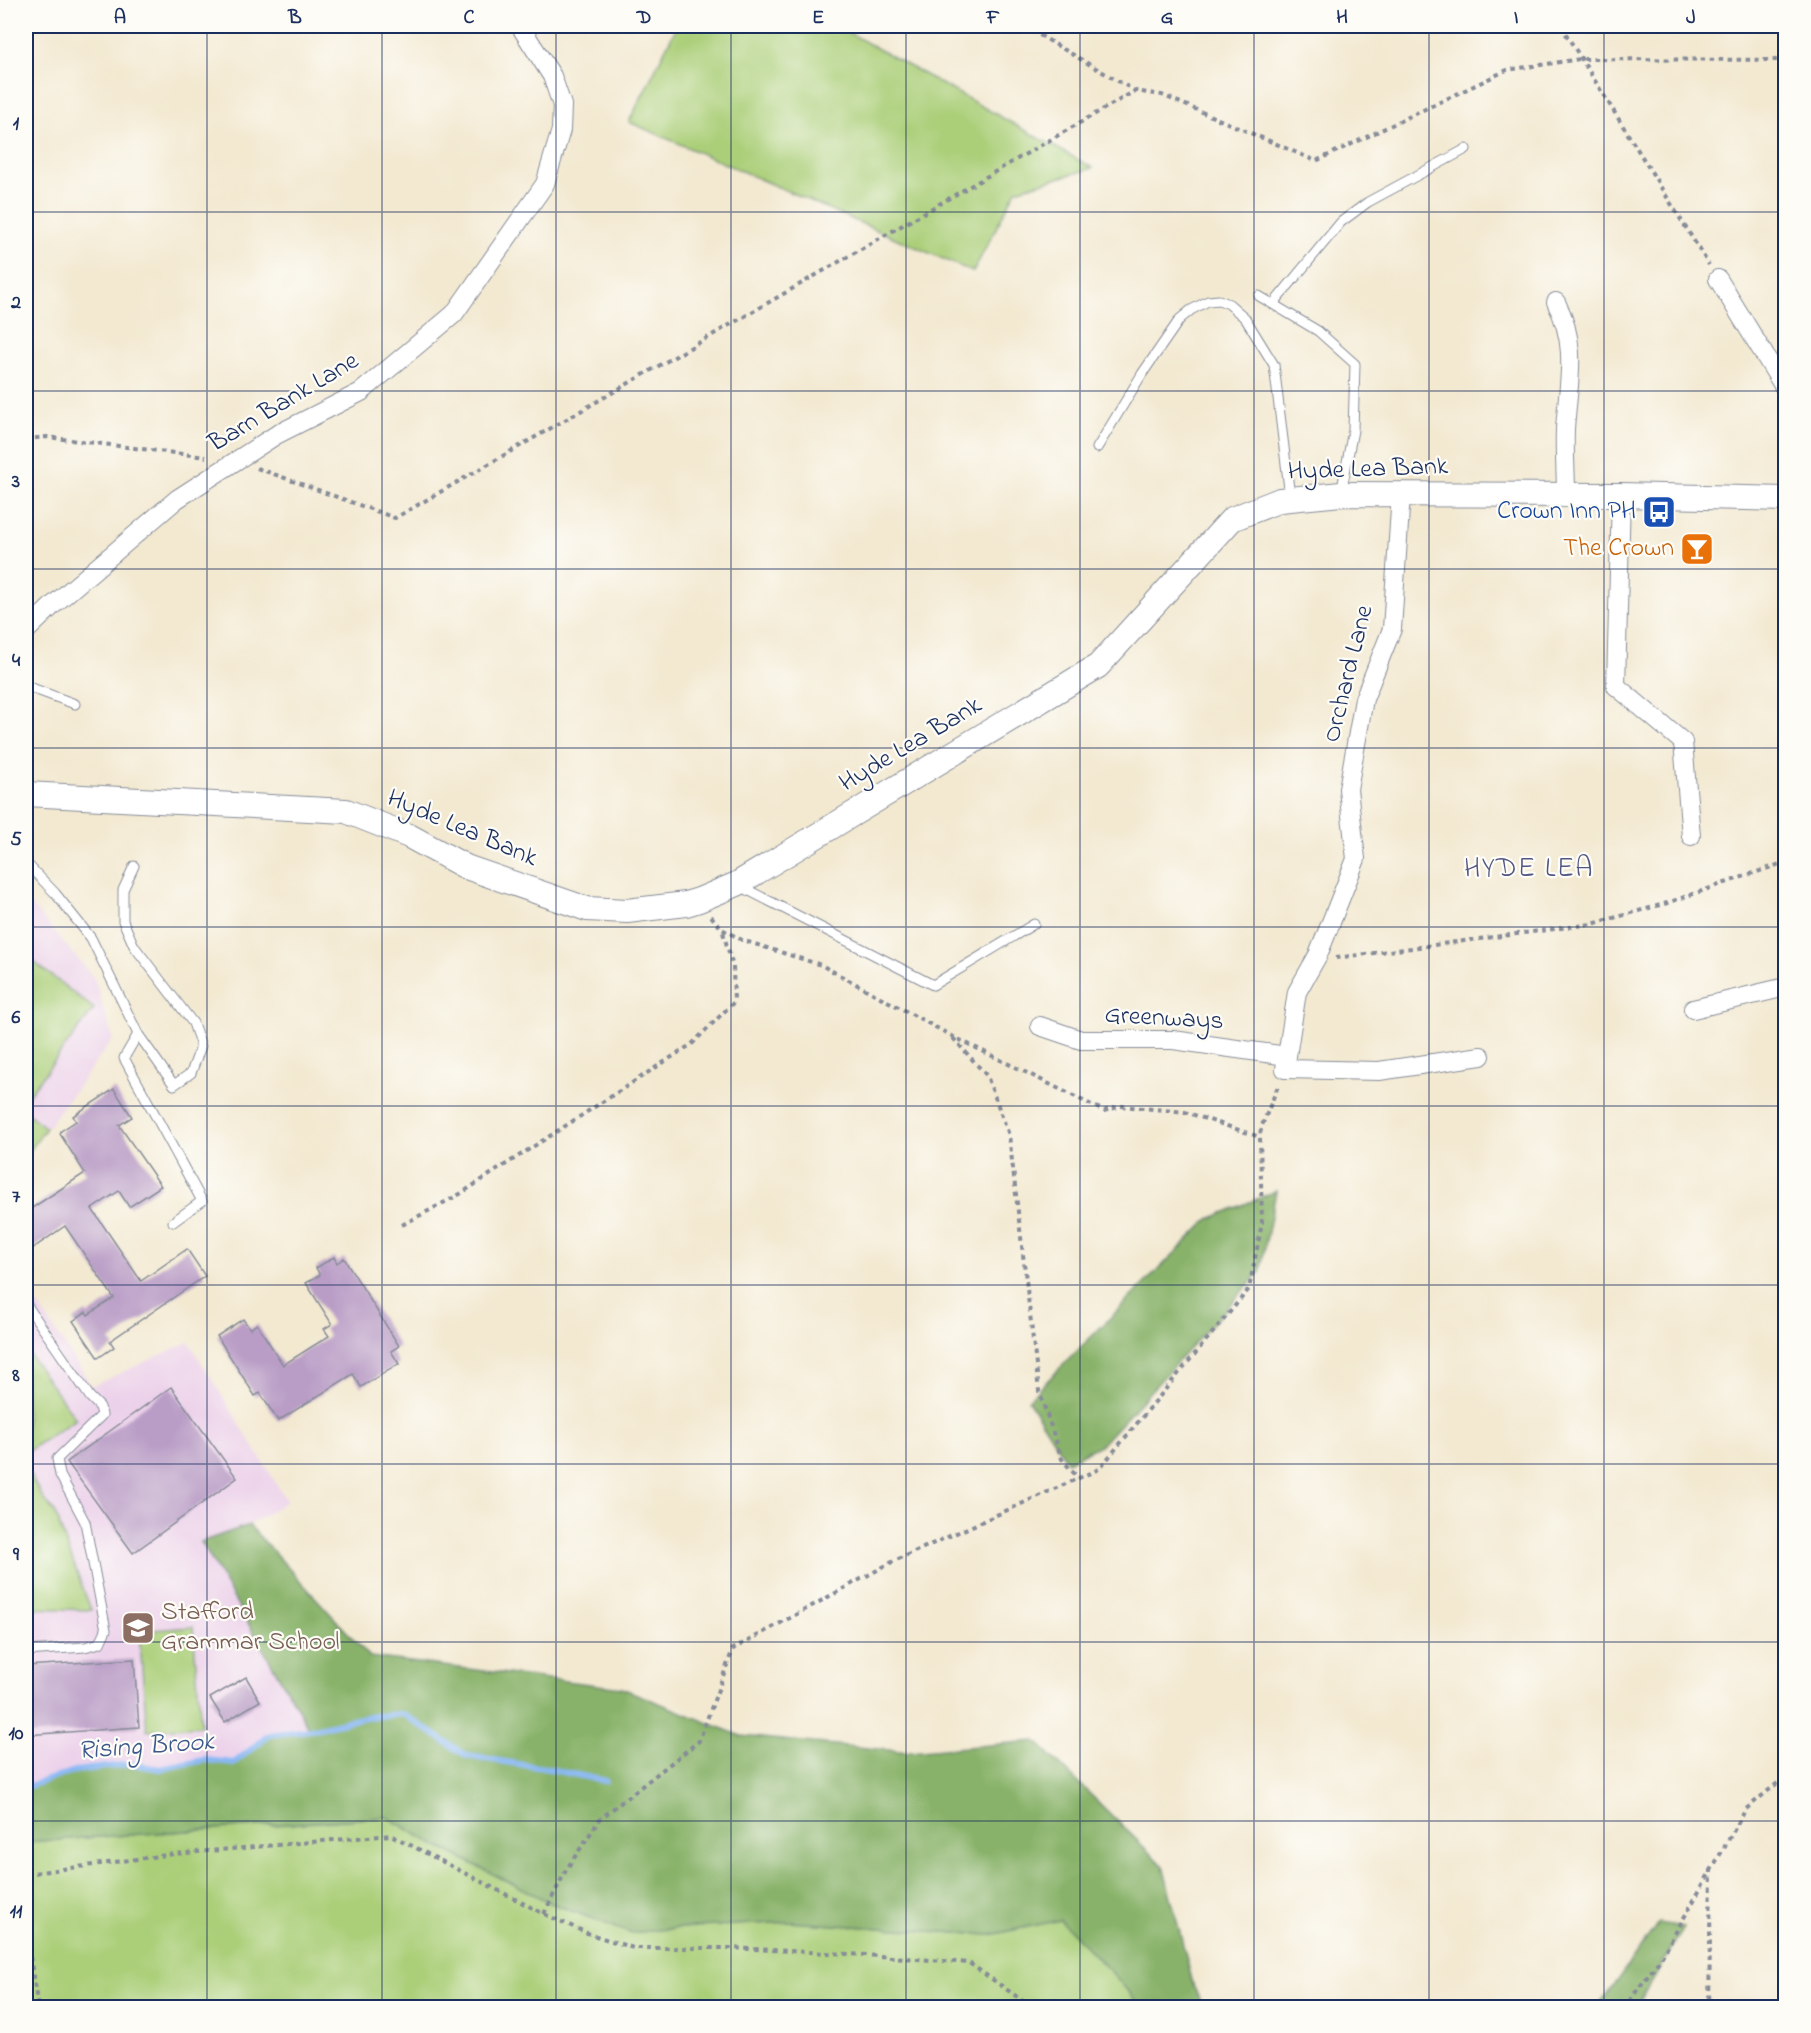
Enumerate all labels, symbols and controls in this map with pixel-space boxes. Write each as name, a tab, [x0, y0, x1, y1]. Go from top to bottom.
text: A	[114, 4, 126, 33]
text: B	[287, 4, 302, 33]
text: C	[464, 4, 475, 33]
text: D	[636, 4, 651, 33]
text: E	[812, 4, 824, 33]
text: F	[986, 4, 1000, 33]
text: G	[1161, 4, 1174, 33]
text: H	[1336, 4, 1348, 33]
text: I	[1514, 4, 1519, 33]
text: J	[1686, 4, 1696, 33]
text: 1	[13, 110, 20, 139]
text: 2	[10, 289, 21, 318]
street label: Barn Bank Lane	[201, 343, 367, 463]
street label: Hyde Lea Bank	[1287, 448, 1450, 492]
text: 3	[11, 468, 20, 497]
place label: Crown Inn PH	[1497, 493, 1636, 531]
bus stop icon: Crown Inn PH	[1641, 494, 1677, 530]
place label: The Crown	[1563, 530, 1674, 568]
bar icon: The Crown	[1679, 531, 1715, 567]
street label: Orchard Lane	[1314, 601, 1385, 747]
text: 4	[12, 647, 21, 676]
street label: Hyde Lea Bank	[832, 687, 990, 803]
street label: Hyde Lea Bank	[381, 780, 544, 878]
text: 5	[10, 826, 22, 855]
district label: HYDE LEA	[1464, 849, 1594, 890]
street label: Greenways	[1103, 997, 1225, 1041]
text: 6	[12, 1004, 21, 1033]
text: 7	[12, 1183, 21, 1212]
text: 8	[11, 1362, 20, 1391]
text: 9	[12, 1541, 20, 1570]
place label: Stafford Grammar School	[161, 1594, 340, 1662]
school or university icon: Stafford Grammar School	[120, 1610, 156, 1646]
text: 10	[9, 1720, 24, 1749]
water label: Rising Brook	[77, 1723, 217, 1772]
text: 11	[10, 1898, 23, 1927]

